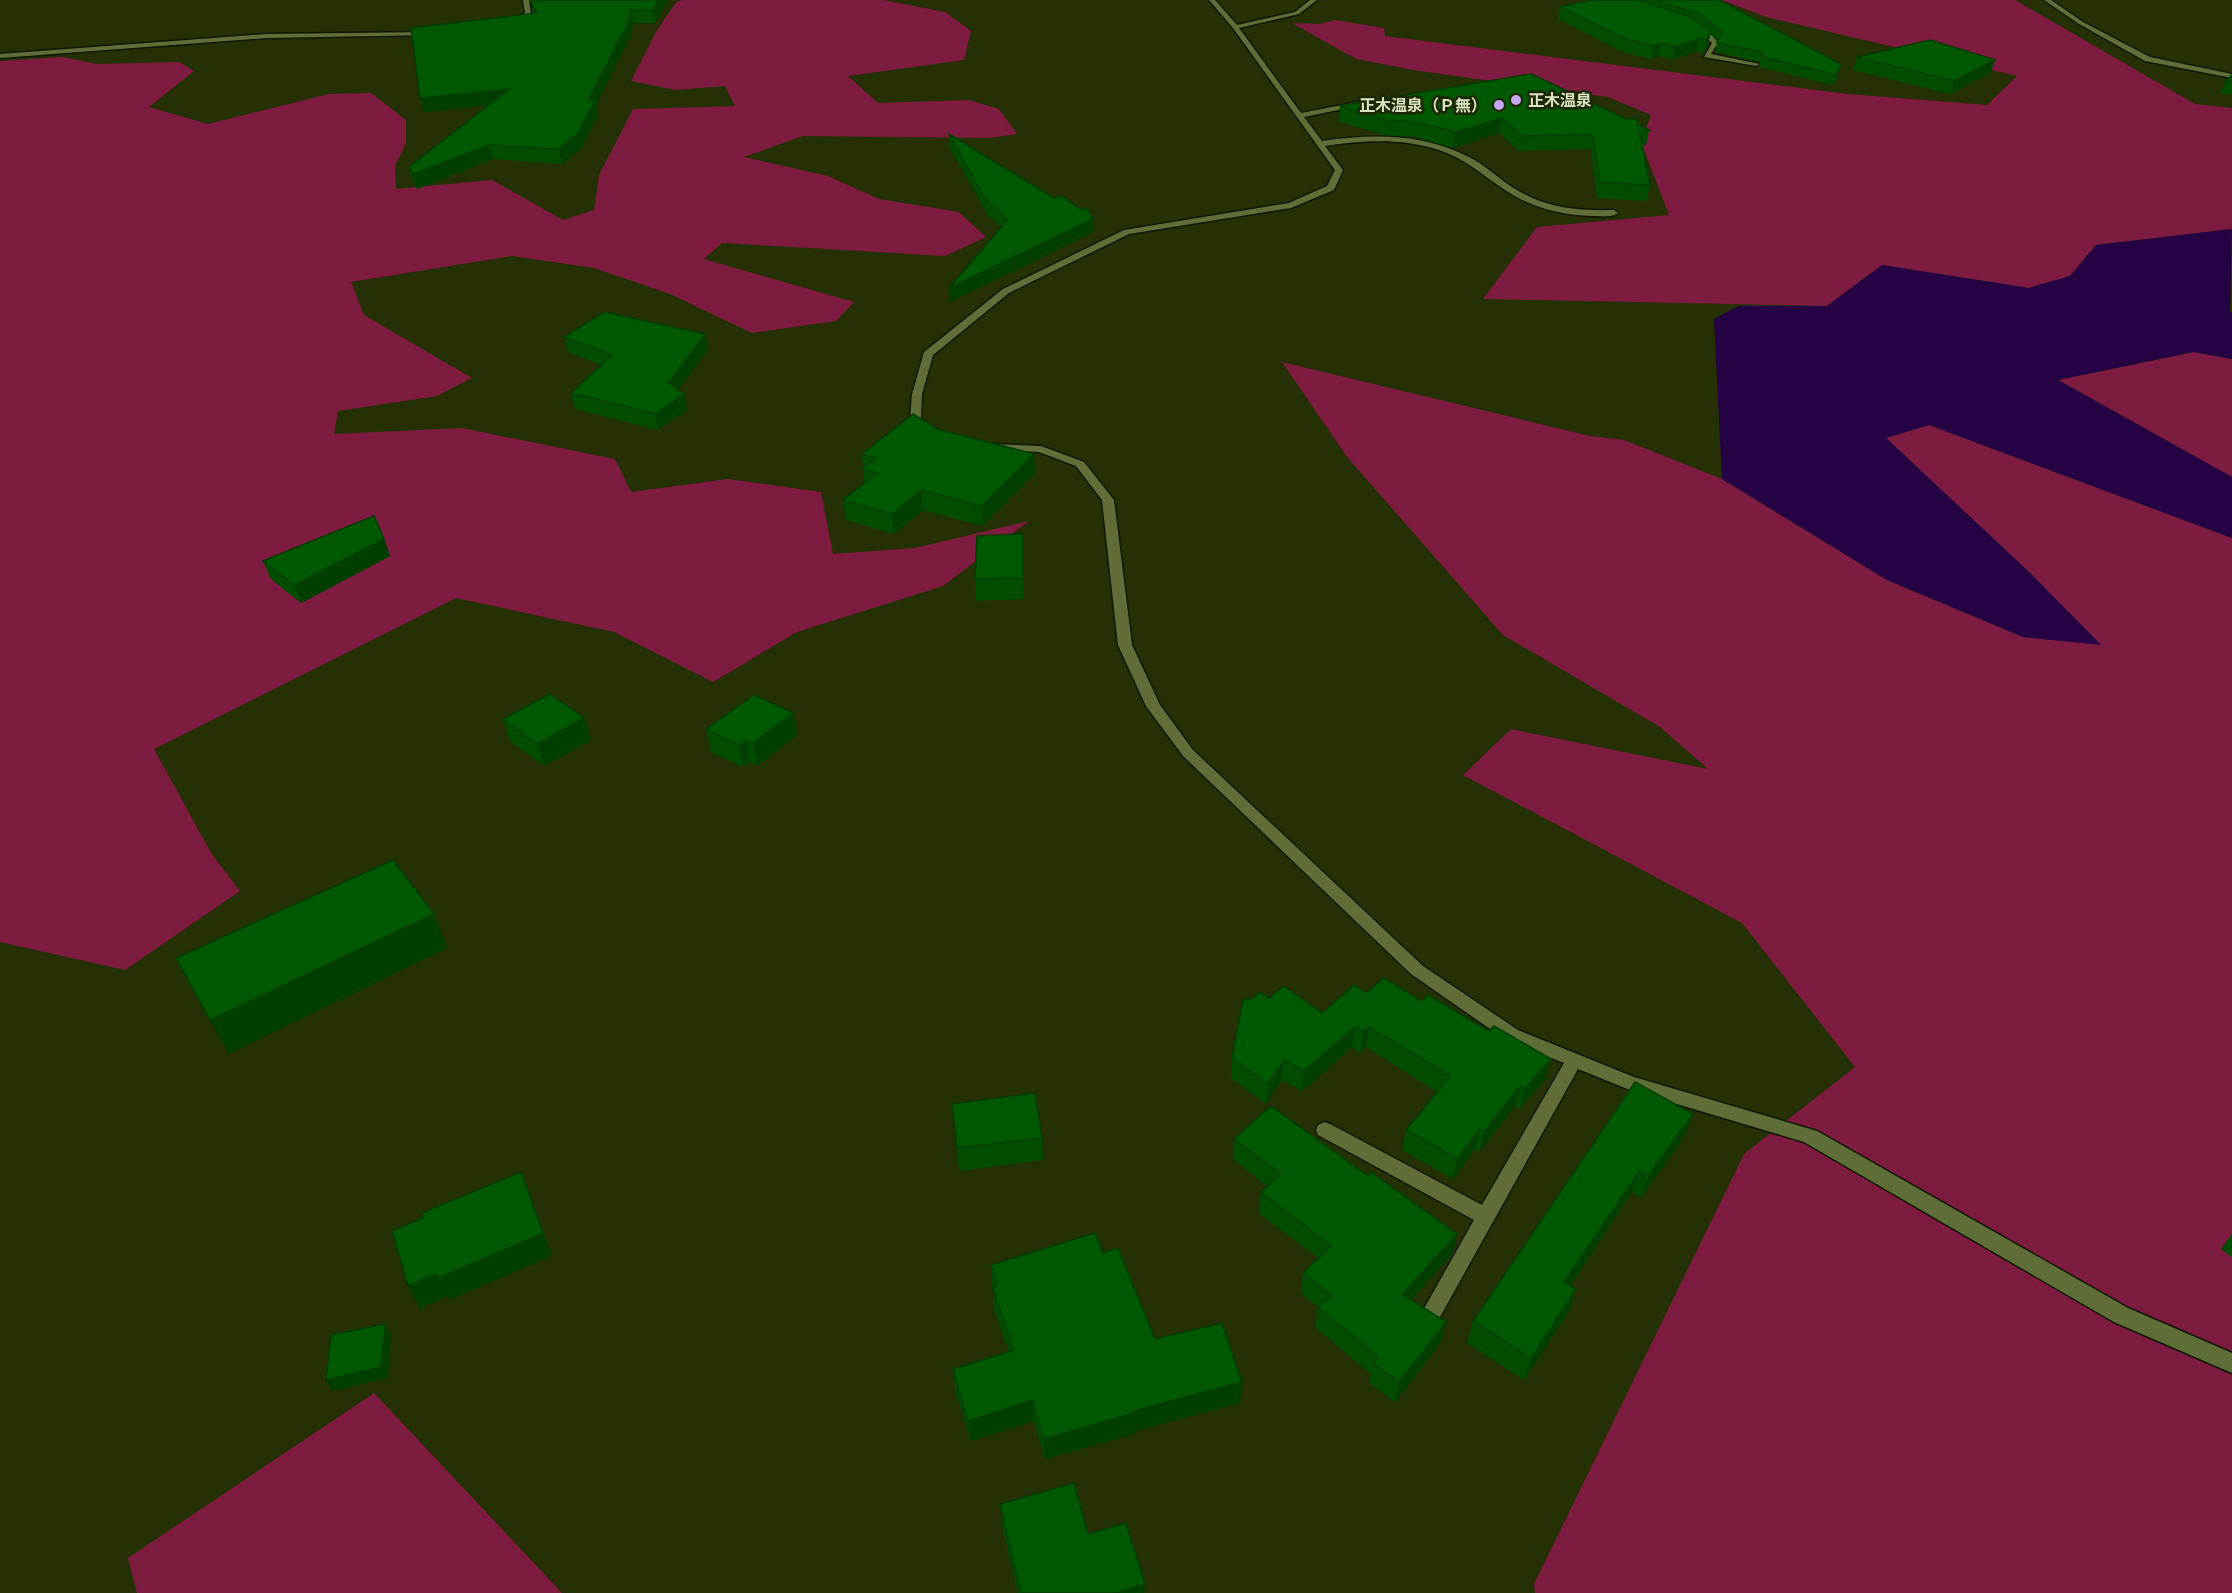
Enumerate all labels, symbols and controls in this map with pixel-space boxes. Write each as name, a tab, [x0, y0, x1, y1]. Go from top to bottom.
place label: 正木温泉	[1528, 90, 1592, 111]
marker: 正木温泉	[1509, 93, 1523, 107]
place label: 正木温泉（Ｐ無）	[1359, 95, 1487, 116]
marker: 正木温泉（Ｐ無）	[1492, 98, 1506, 112]

